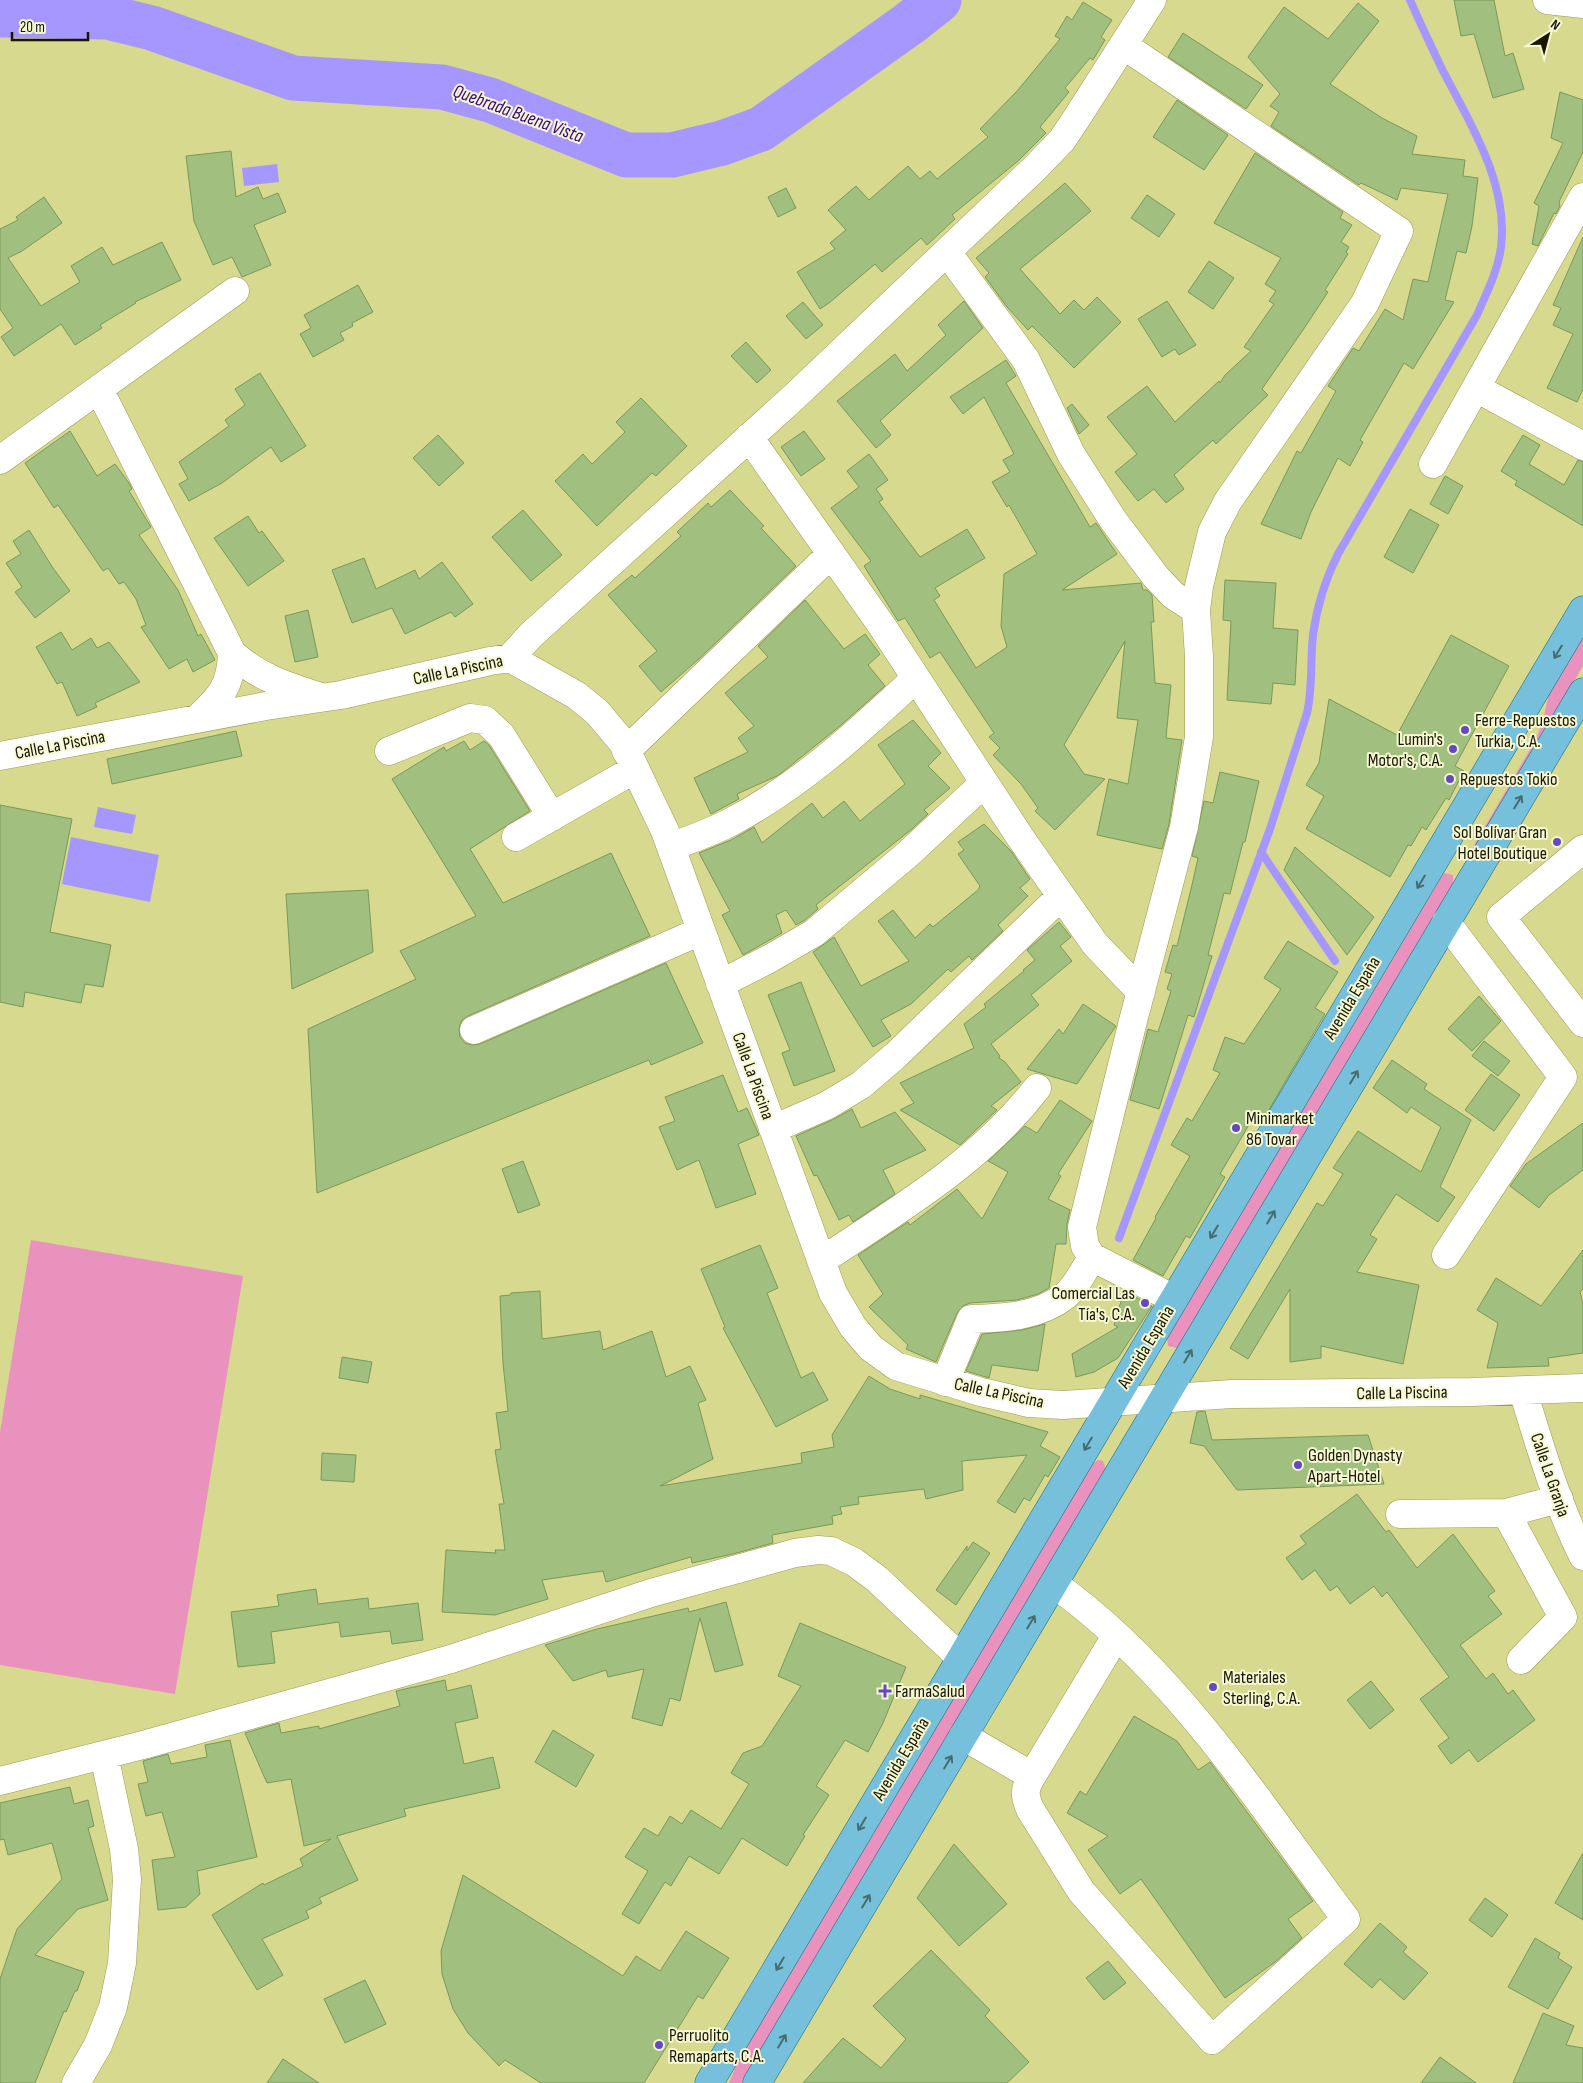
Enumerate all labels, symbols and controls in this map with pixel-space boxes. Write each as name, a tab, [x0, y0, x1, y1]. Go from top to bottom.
scale bar	[12, 10, 89, 42]
north arrow	[1523, 10, 1573, 60]
text: N	[1547, 16, 1563, 34]
text: 20 m	[20, 18, 45, 37]
water label: Quebrada Buena Vista	[450, 80, 587, 148]
one-way arrow	[1553, 644, 1563, 659]
street label: Calle La Piscina	[411, 650, 505, 690]
place label: Ferre-Repuestos Turkia, C.A.	[1475, 710, 1576, 752]
marker: Ferre-Repuestos Turkia, C.A.	[1459, 724, 1471, 736]
street label: Calle La Piscina	[13, 726, 107, 764]
place label: Lumin's Motor's, C.A.	[1368, 729, 1443, 771]
marker: Lumin's Motor's, C.A.	[1447, 743, 1459, 755]
place label: Repuestos Tokio	[1460, 769, 1557, 790]
marker: Repuestos Tokio	[1444, 773, 1456, 785]
one-way arrow	[1513, 795, 1523, 809]
place label: Sol Bolívar Gran Hotel Boutique	[1453, 822, 1547, 864]
marker: Sol Bolívar Gran Hotel Boutique	[1551, 836, 1563, 848]
one-way arrow	[1416, 874, 1426, 888]
street label: Avenida España	[1319, 953, 1385, 1044]
street label: Calle La Piscina	[728, 1030, 778, 1123]
one-way arrow	[1350, 1070, 1360, 1084]
place label: Minimarket 86 Tovar	[1246, 1108, 1315, 1150]
marker: Minimarket 86 Tovar	[1230, 1122, 1242, 1134]
one-way arrow	[1267, 1210, 1277, 1224]
one-way arrow	[1208, 1225, 1218, 1239]
place label: Comercial Las Tía's, C.A.	[1052, 1283, 1135, 1325]
marker: Comercial Las Tía's, C.A.	[1139, 1297, 1151, 1309]
street label: Avenida España	[1113, 1302, 1179, 1393]
one-way arrow	[1184, 1350, 1194, 1364]
street label: Calle La Piscina	[952, 1373, 1046, 1413]
street label: Calle La Piscina	[1356, 1382, 1448, 1404]
street label: Calle La Granja	[1526, 1430, 1574, 1520]
one-way arrow	[1083, 1436, 1093, 1450]
place label: Golden Dynasty Apart-Hotel	[1307, 1445, 1403, 1487]
marker: Golden Dynasty Apart-Hotel	[1292, 1459, 1304, 1471]
one-way arrow	[1027, 1615, 1037, 1629]
place label: Materiales Sterling, C.A.	[1223, 1667, 1300, 1709]
place label: FarmaSalud	[895, 1681, 965, 1702]
marker: Materiales Sterling, C.A.	[1207, 1681, 1219, 1693]
marker: FarmaSalud	[879, 1685, 891, 1697]
street label: Avenida España	[868, 1714, 934, 1805]
one-way arrow	[944, 1755, 954, 1769]
one-way arrow	[857, 1817, 867, 1831]
one-way arrow	[861, 1895, 871, 1909]
one-way arrow	[774, 1956, 784, 1970]
place label: Perruolito Remaparts, C.A.	[669, 2025, 764, 2067]
one-way arrow	[778, 2035, 788, 2049]
marker: Perruolito Remaparts, C.A.	[653, 2039, 665, 2051]

